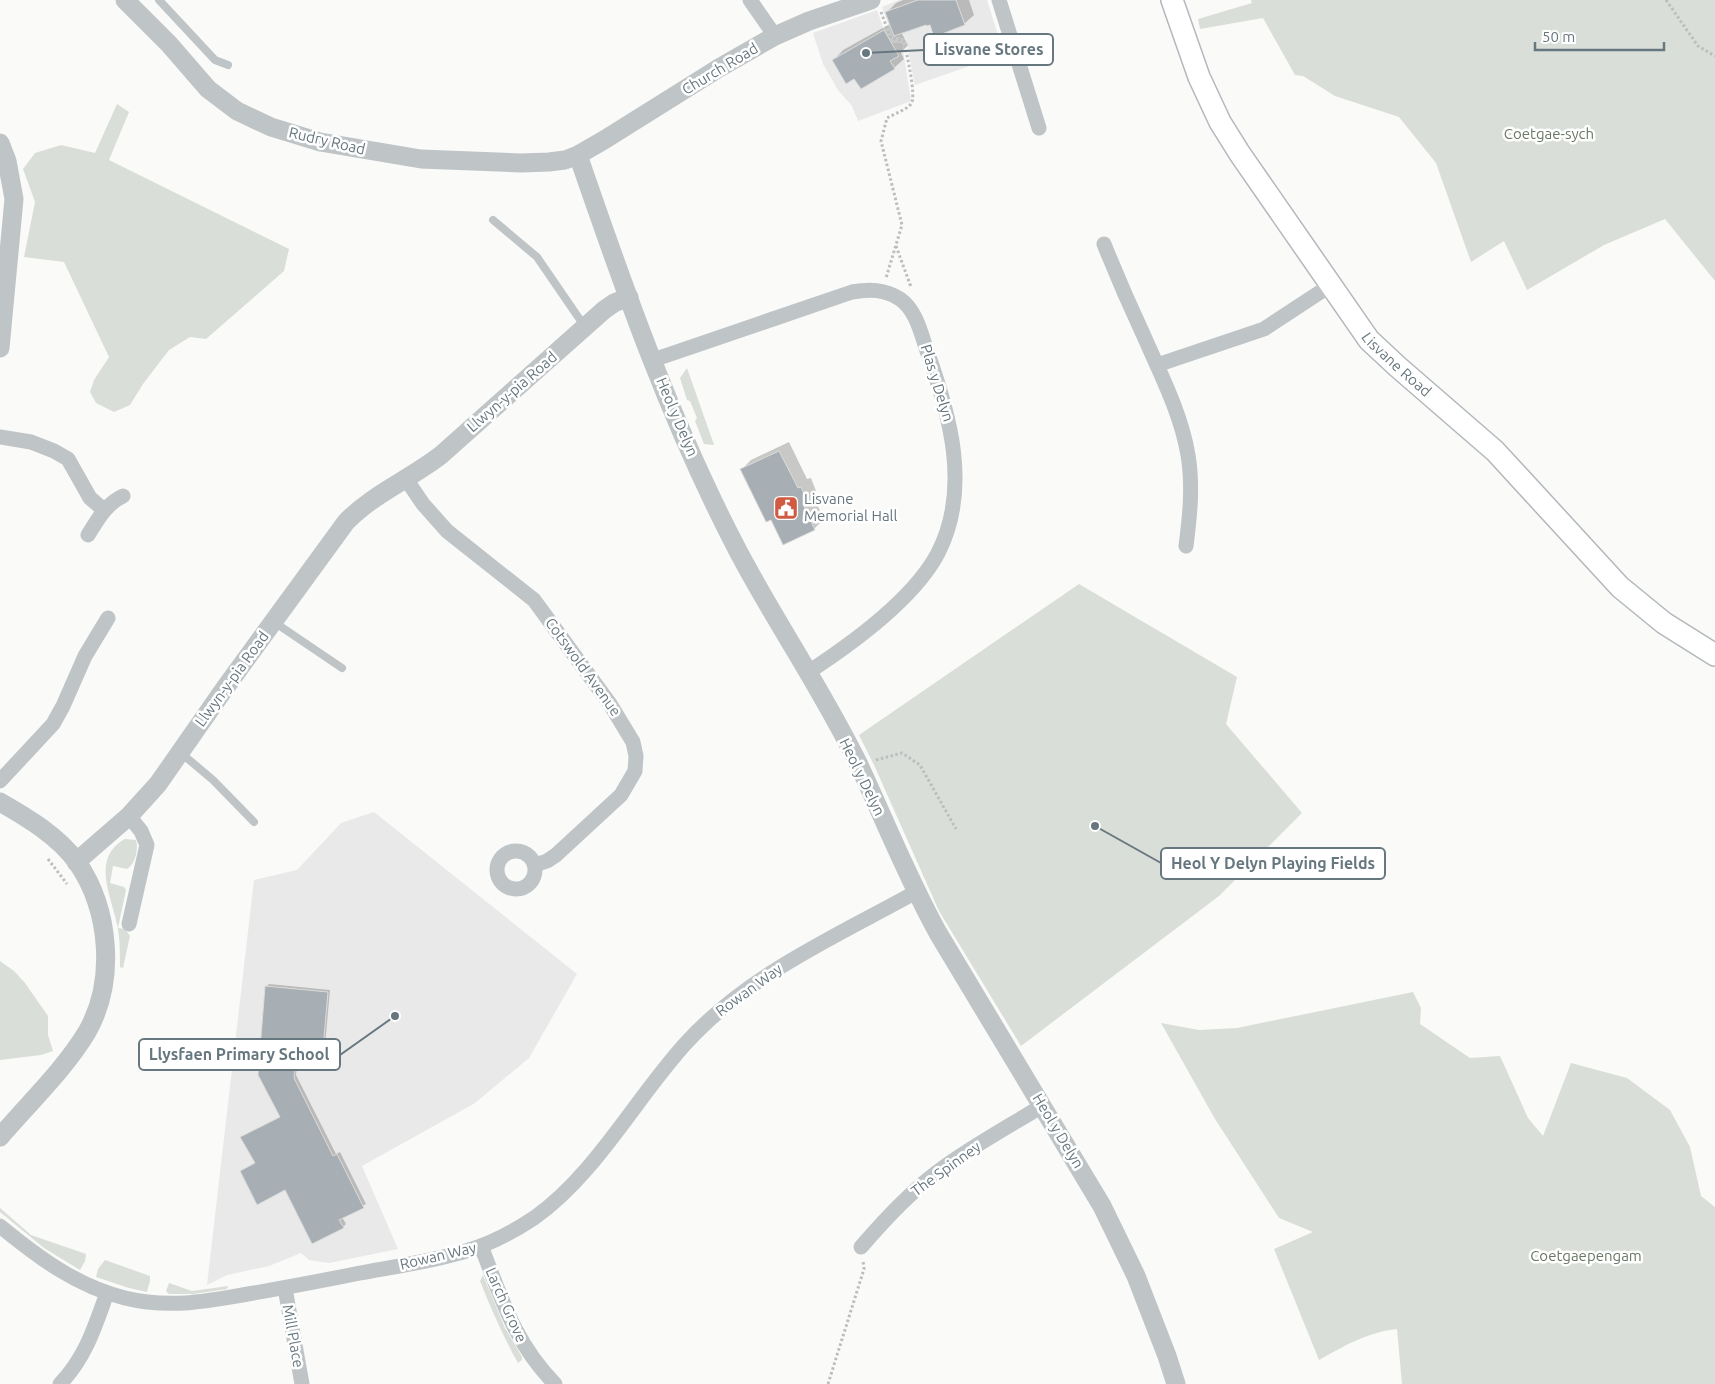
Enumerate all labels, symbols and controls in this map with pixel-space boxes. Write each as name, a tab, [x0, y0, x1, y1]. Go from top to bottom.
scale bar	[1535, 20, 1664, 52]
text: 50 m	[1542, 28, 1575, 45]
callout: Lisvane Stores	[924, 34, 1053, 65]
street label: Church Road	[679, 39, 761, 98]
text: Lisvane Stores	[935, 40, 1043, 58]
street label: Rudry Road	[287, 123, 367, 158]
park label: Coetgae-sych	[1504, 125, 1594, 142]
street label: Lisvane Road	[1358, 329, 1435, 400]
street label: Plas y Delyn	[918, 342, 957, 424]
street label: Llwyn-y-pia Road	[463, 348, 560, 435]
street label: Heol y Delyn	[653, 375, 702, 459]
place label: Lisvane Memorial Hall	[804, 490, 898, 524]
public building icon: Lisvane Memorial Hall	[773, 495, 799, 521]
street label: Cotswold Avenue	[542, 614, 625, 719]
street label: Llwyn-y-pia Road	[191, 628, 272, 730]
street label: Heol y Delyn	[836, 735, 889, 818]
callout: Heol Y Delyn Playing Fields	[1161, 848, 1385, 879]
text: Heol Y Delyn Playing Fields	[1171, 854, 1375, 872]
street label: Rowan Way	[712, 960, 785, 1019]
callout: Llysfaen Primary School	[139, 1039, 340, 1070]
text: Llysfaen Primary School	[149, 1045, 329, 1063]
street label: Heol y Delyn	[1029, 1090, 1087, 1171]
street label: The Spinney	[908, 1138, 984, 1199]
street label: Rowan Way	[398, 1238, 478, 1273]
park label: Coetgaepengam	[1530, 1247, 1642, 1264]
street label: Larch Grove	[482, 1265, 530, 1345]
street label: Mill Place	[280, 1303, 307, 1369]

